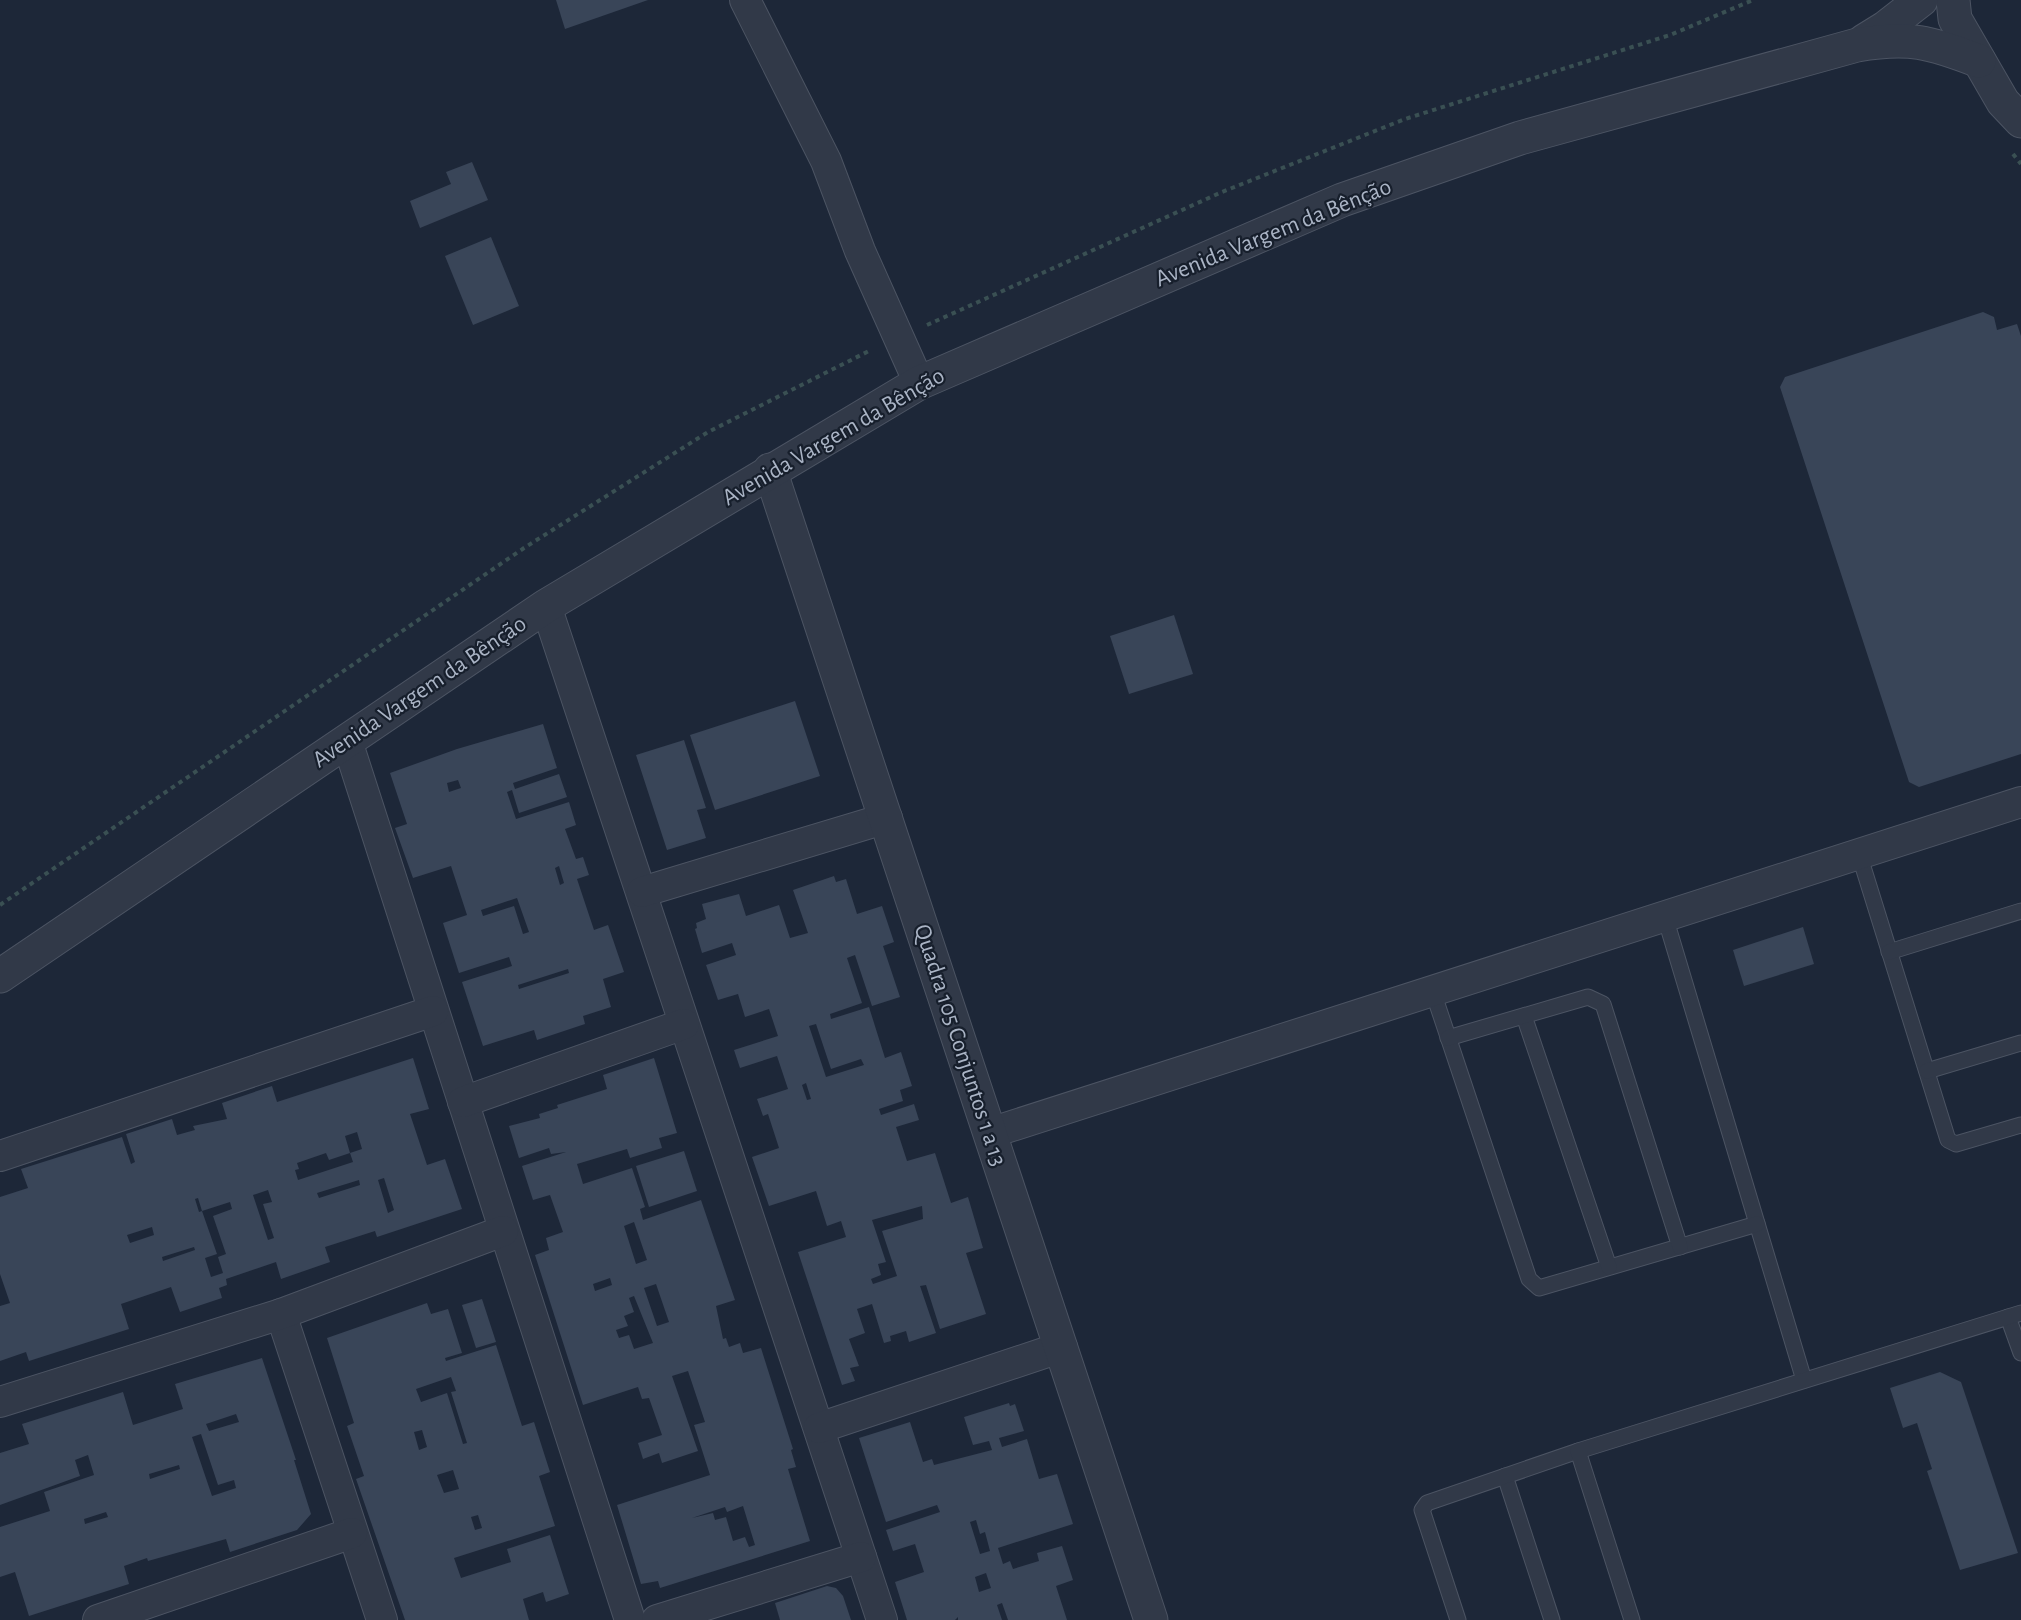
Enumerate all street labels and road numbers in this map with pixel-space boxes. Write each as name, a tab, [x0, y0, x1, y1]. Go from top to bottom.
street label: Avenida Vargem da Bênção	[1152, 175, 1395, 291]
street label: Avenida Vargem da Bênção	[718, 363, 949, 510]
street label: Avenida Vargem da Bênção	[308, 611, 531, 772]
street label: Quadra 105 Conjuntos 1 a 13	[910, 921, 1010, 1169]

